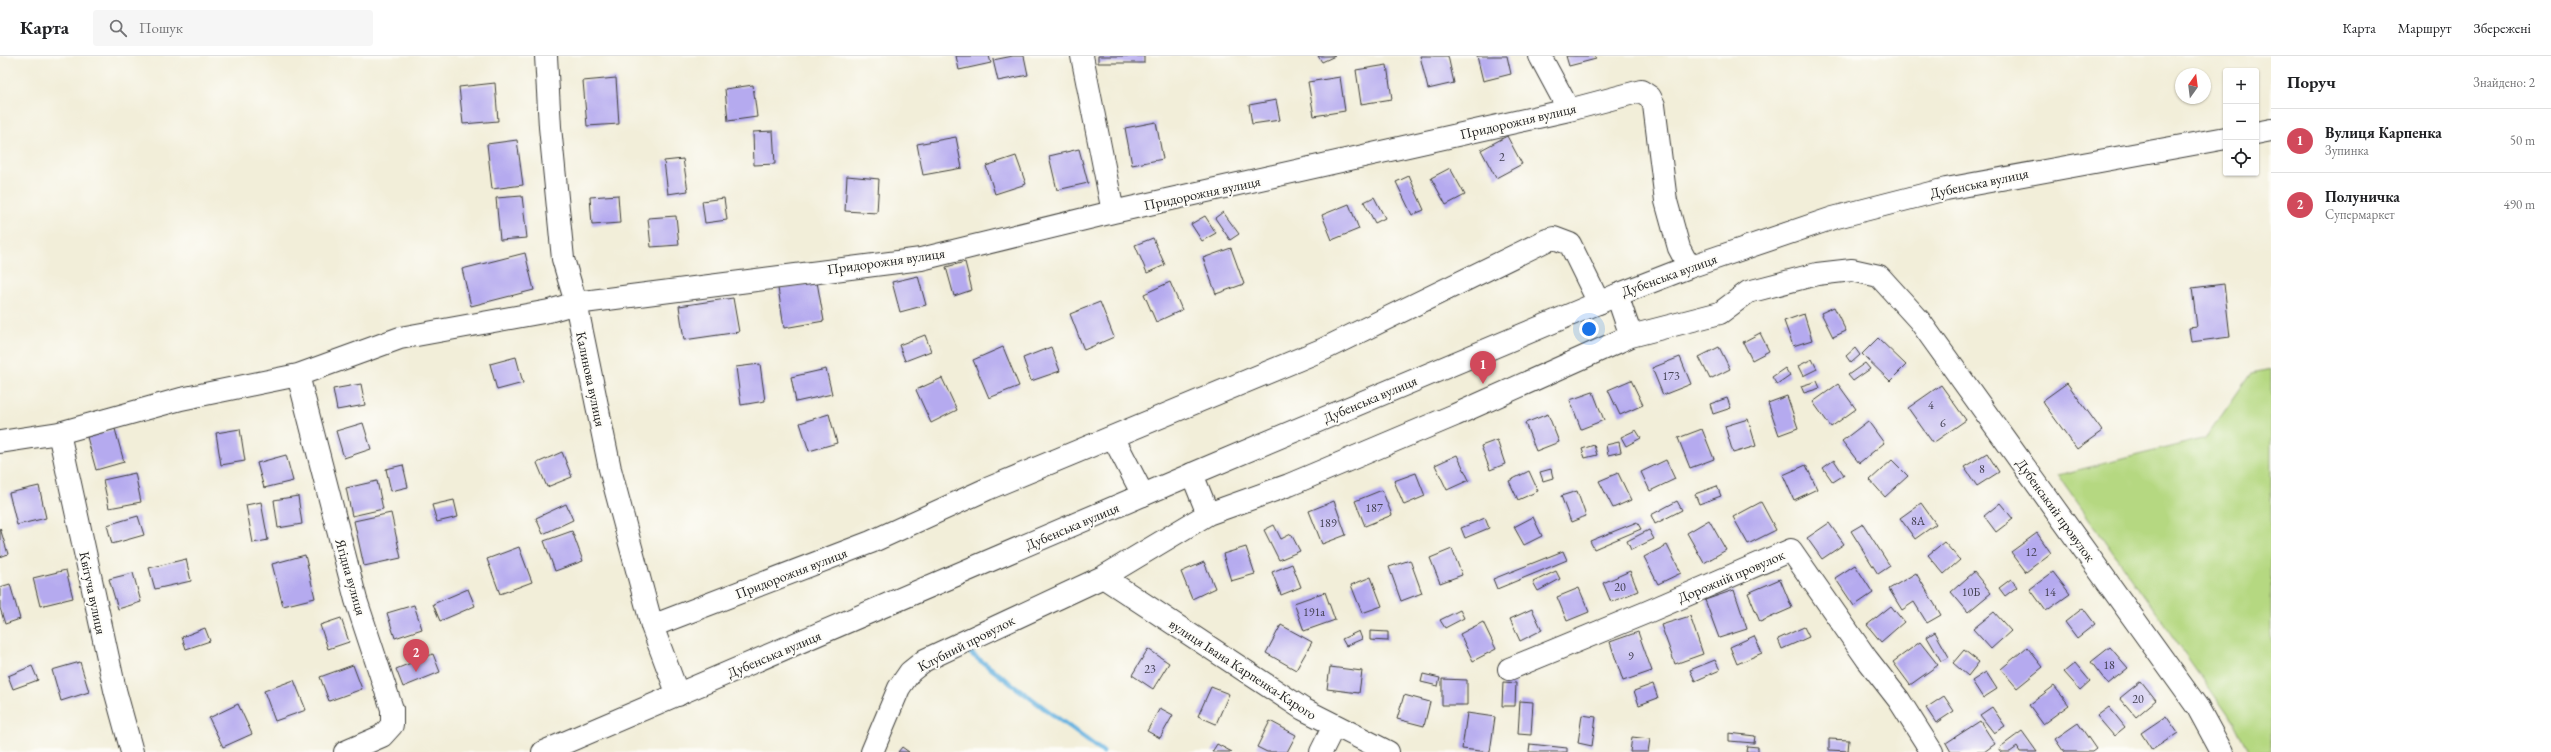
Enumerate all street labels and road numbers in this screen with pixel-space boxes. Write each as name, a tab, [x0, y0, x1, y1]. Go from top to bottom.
street label: Придорожня вулиця	[1458, 99, 1578, 143]
street label: Дубенська вулиця	[1928, 164, 2030, 202]
street label: Придорожня вулиця	[1142, 172, 1262, 214]
street label: Придорожня вулиця	[826, 244, 946, 278]
street label: Дубенська вулиця	[1619, 249, 1719, 301]
street label: Калинова вулиця	[572, 330, 610, 428]
street label: Дубенська вулиця	[1320, 371, 1420, 427]
street label: Дубенський провулок	[2012, 455, 2100, 566]
street label: Дубенська вулиця	[1022, 498, 1122, 554]
street label: Ягідна вулиця	[331, 536, 371, 617]
street label: Придорожня вулиця	[732, 543, 850, 603]
street label: Дорожній провулок	[1675, 545, 1787, 607]
street label: Квітуча вулиця	[75, 550, 111, 636]
street label: Клубний провулок	[914, 611, 1018, 675]
street label: вулиця Івана Карпенка-Карого	[1166, 614, 1320, 724]
street label: Дубенська вулиця	[724, 626, 824, 682]

